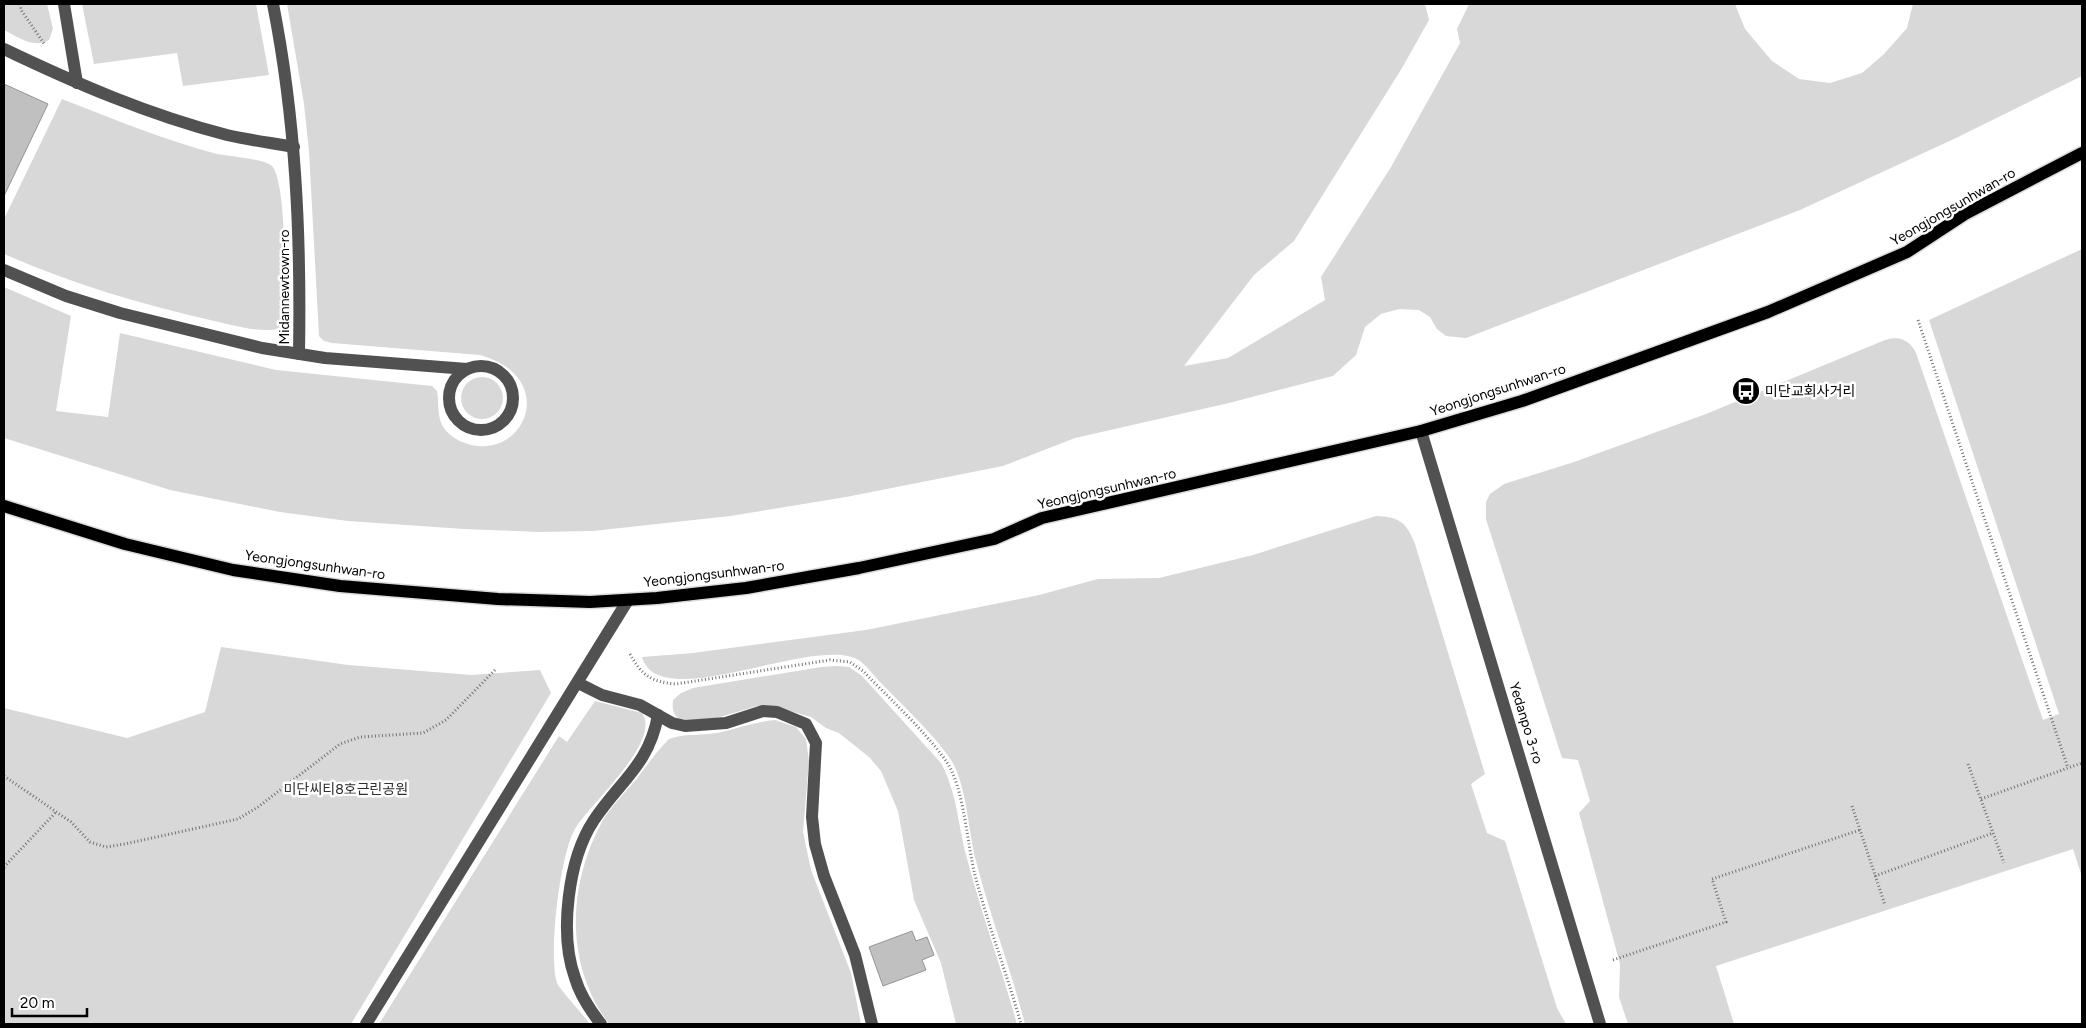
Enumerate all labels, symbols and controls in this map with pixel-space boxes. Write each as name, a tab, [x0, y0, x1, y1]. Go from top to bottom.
street label: Yeongjongsunhwan-ro	[1887, 164, 2019, 250]
street label: Midannewtown-ro	[276, 229, 293, 345]
street label: Yeongjongsunhwan-ro	[1428, 360, 1568, 420]
bus stop icon: 미단교회사거리	[1731, 376, 1761, 406]
place label: 미단교회사거리	[1765, 383, 1855, 400]
street label: Yeongjongsunhwan-ro	[1036, 465, 1178, 513]
street label: Yeongjongsunhwan-ro	[244, 547, 386, 583]
street label: Yeongjongsunhwan-ro	[643, 557, 785, 591]
street label: Yedanpo 3-ro	[1506, 680, 1546, 766]
park label: 미단씨티8호근린공원	[284, 781, 408, 798]
scale bar	[12, 986, 88, 1018]
text: 20 m	[20, 994, 54, 1012]

